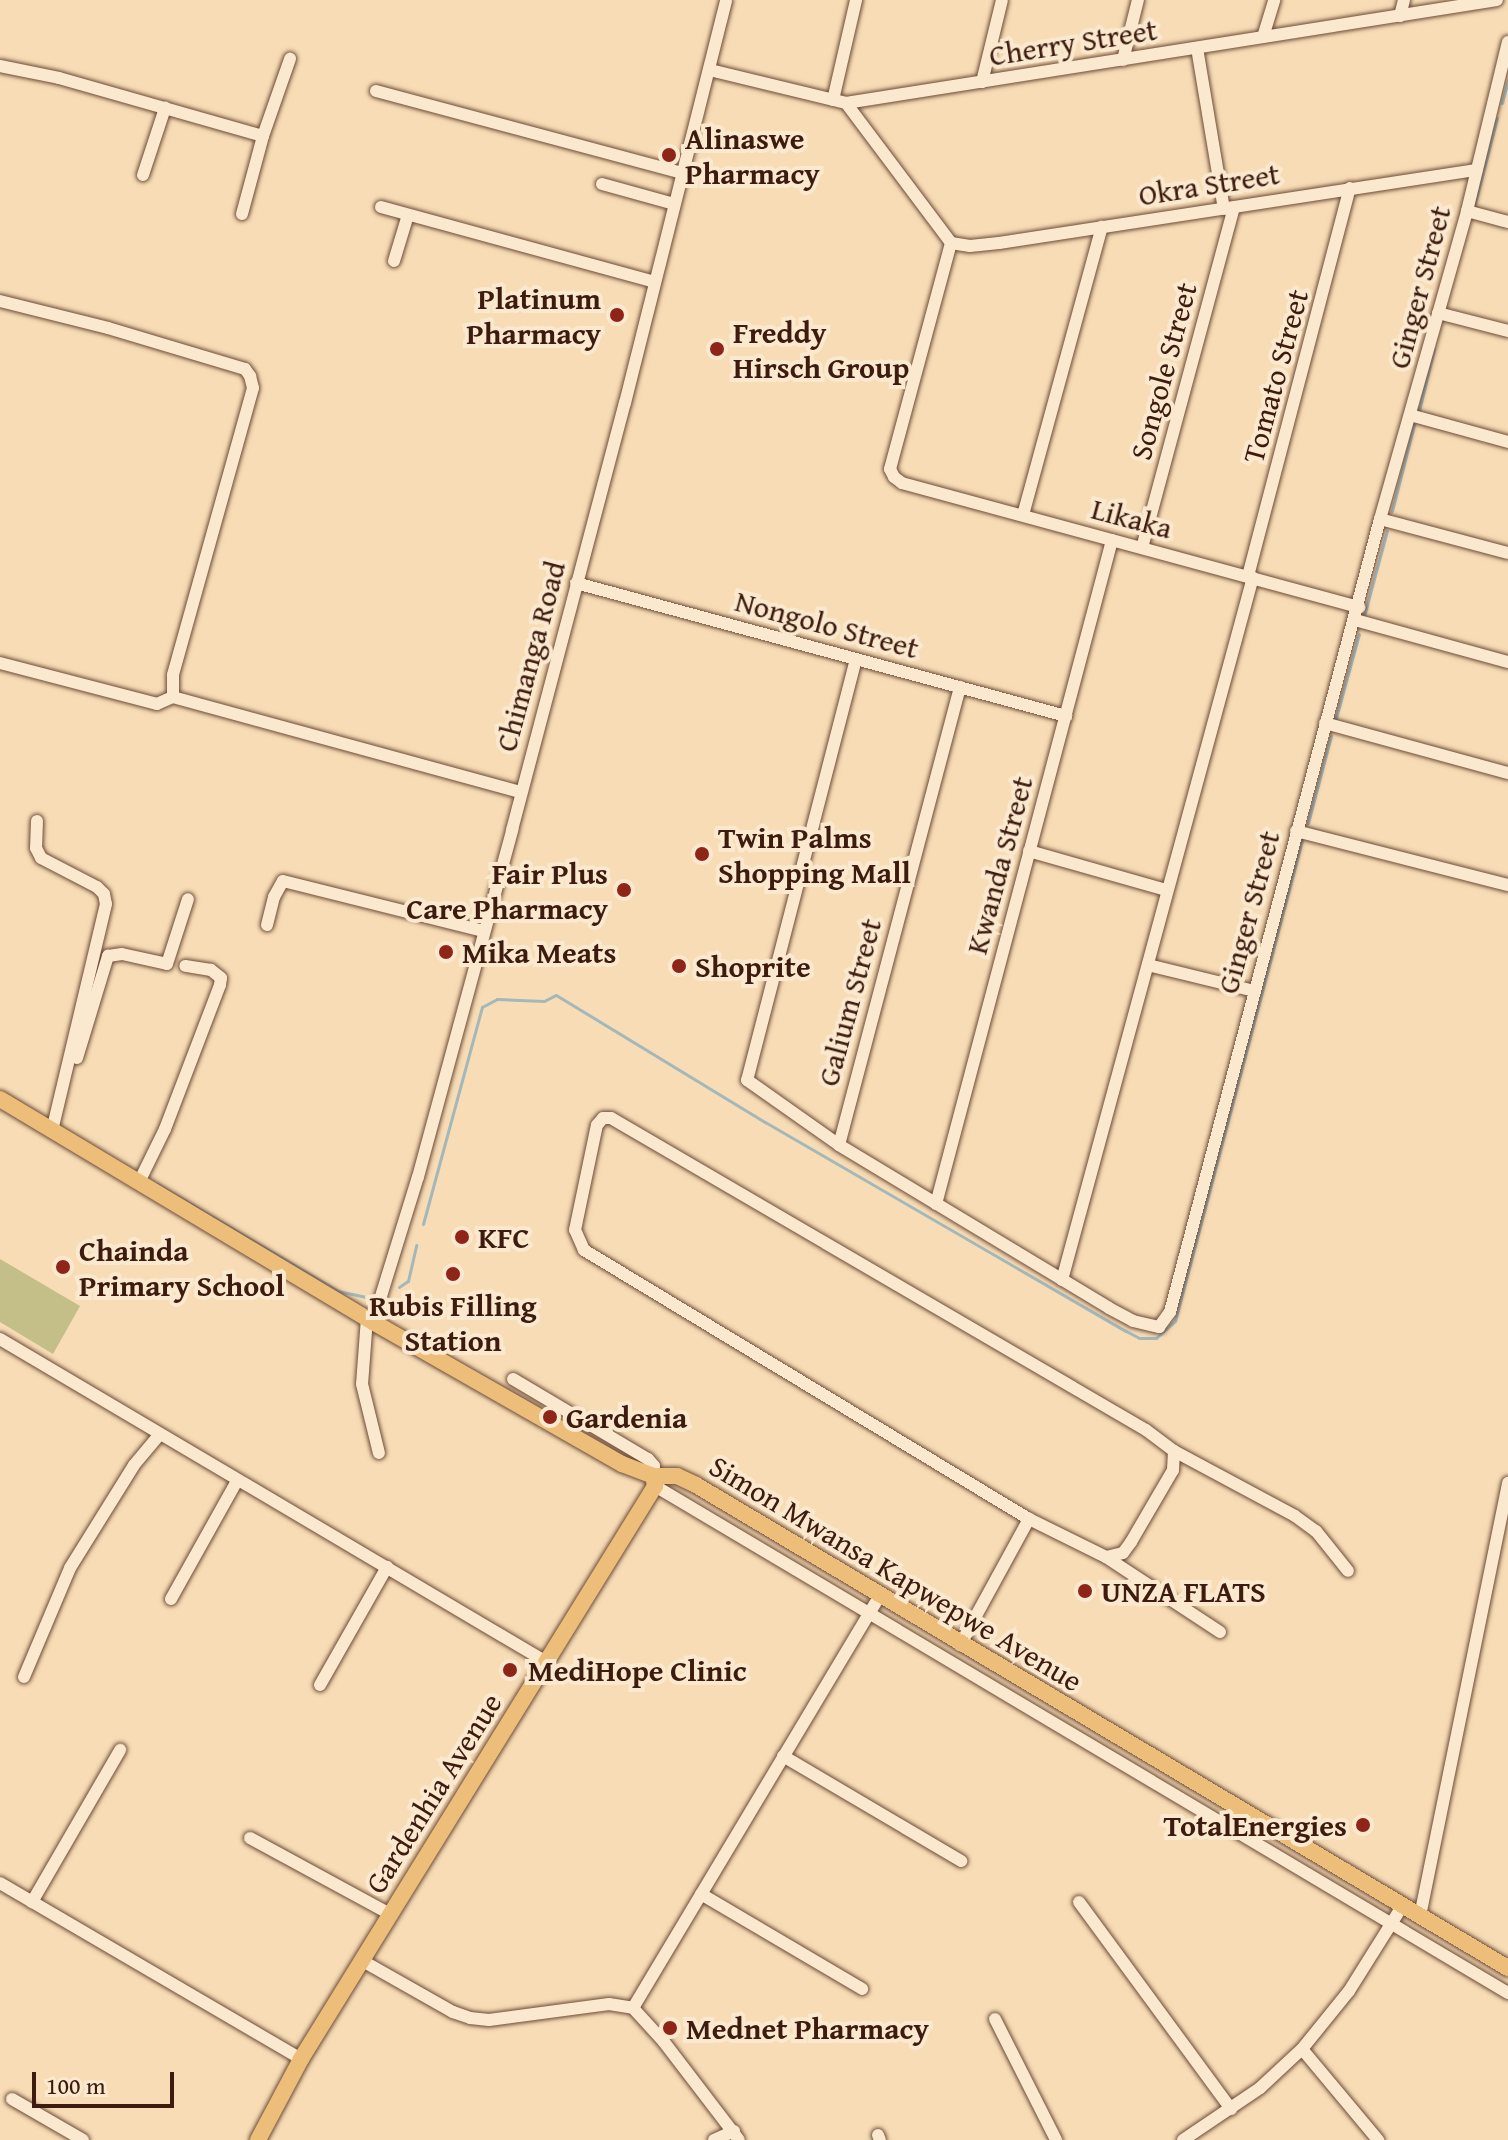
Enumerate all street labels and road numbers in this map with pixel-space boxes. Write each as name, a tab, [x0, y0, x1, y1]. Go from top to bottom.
street label: Cherry Street	[987, 11, 1159, 73]
street label: Okra Street	[1136, 155, 1282, 213]
street label: Ginger Street	[1380, 202, 1458, 372]
street label: Songole Street	[1122, 278, 1204, 464]
street label: Tomato Street	[1235, 285, 1315, 467]
street label: Likaka	[1088, 490, 1176, 546]
street label: Chimanga Road	[487, 557, 573, 755]
street label: Nongolo Street	[731, 582, 923, 666]
street label: Kwanda Street	[958, 772, 1040, 958]
street label: Ginger Street	[1209, 827, 1287, 997]
street label: Galium Street	[809, 914, 889, 1090]
street label: Simon Mwansa Kapwepwe Avenue	[703, 1447, 1089, 1699]
street label: Gardenhia Avenue	[357, 1686, 509, 1900]

